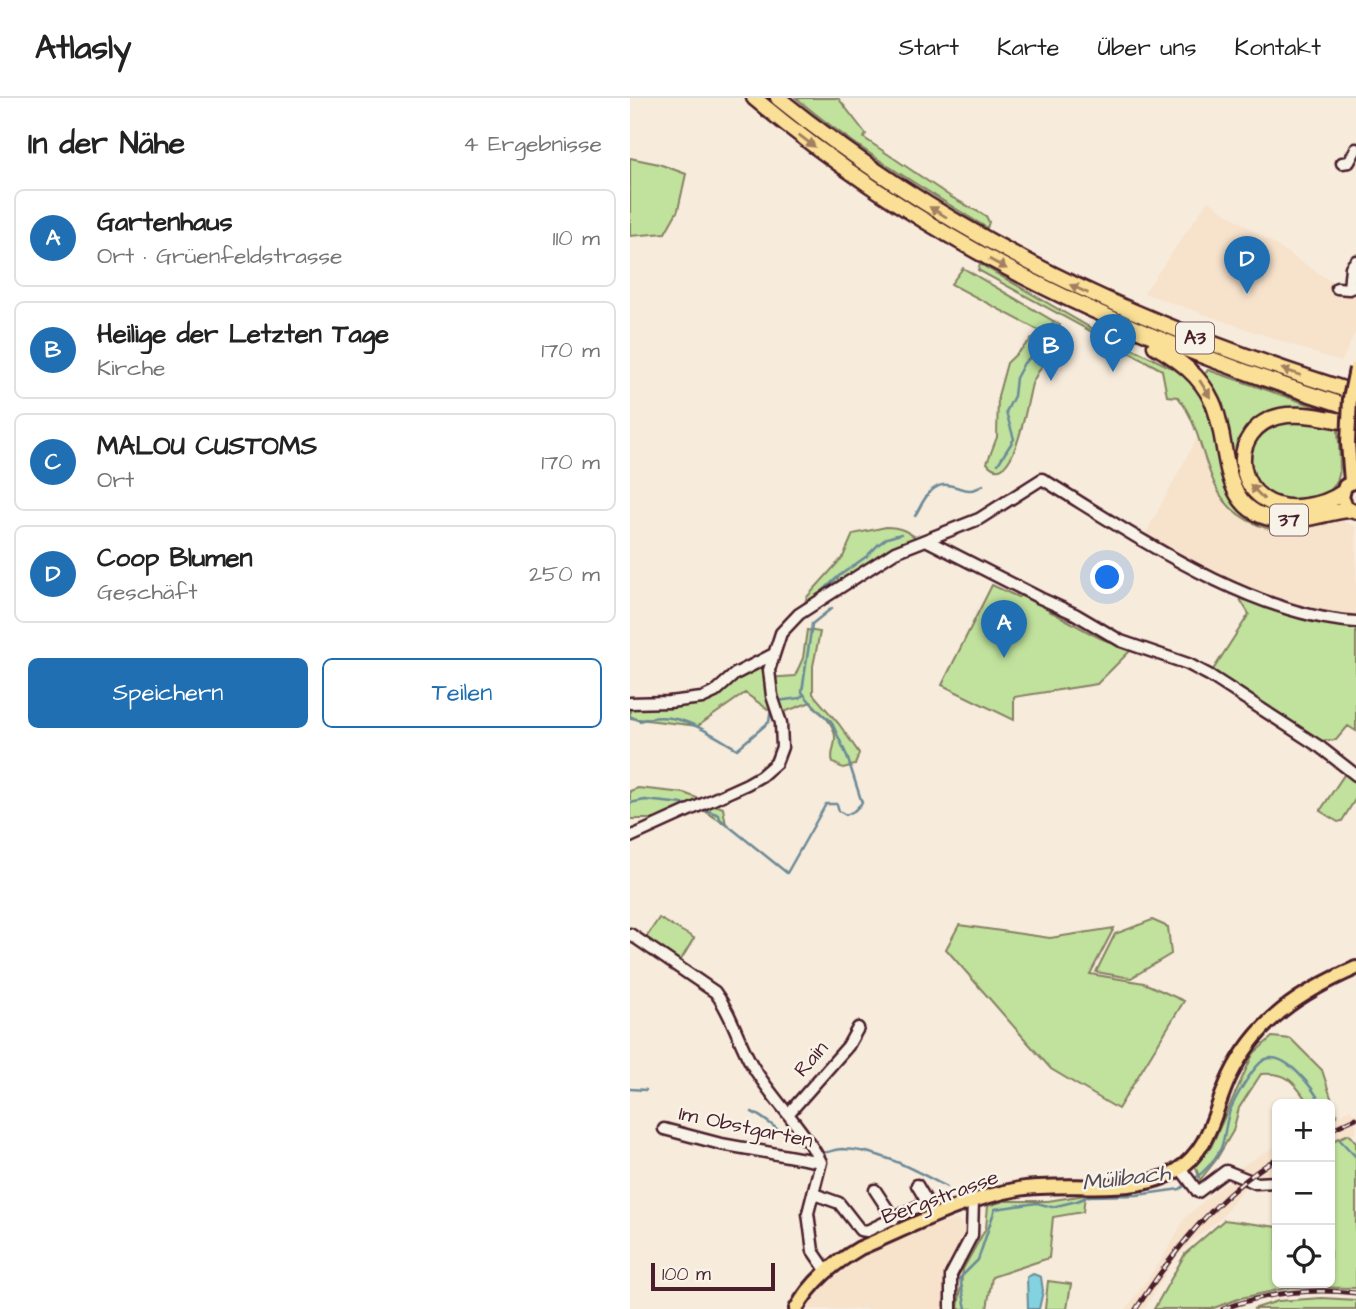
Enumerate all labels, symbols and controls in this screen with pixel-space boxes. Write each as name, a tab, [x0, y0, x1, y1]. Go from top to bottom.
text: Atlasly	[35, 25, 131, 71]
text: Start	[899, 31, 959, 65]
text: Karte	[997, 31, 1060, 65]
text: Über uns	[1098, 31, 1197, 65]
text: Kontakt	[1235, 31, 1321, 65]
text: In der Nähe	[28, 123, 185, 165]
text: 4 Ergebnisse	[463, 128, 602, 160]
one-way arrow	[798, 133, 816, 148]
text: Gartenhaus	[97, 204, 233, 240]
one-way arrow	[928, 206, 947, 218]
text: A	[46, 222, 60, 254]
text: 110 m	[552, 222, 600, 254]
pin: D	[1224, 236, 1270, 294]
text: Ort · Grüenfeldstrasse	[97, 240, 343, 272]
one-way arrow	[988, 259, 1008, 270]
one-way arrow	[1069, 283, 1089, 295]
pin: C	[1090, 314, 1136, 372]
text: Heilige der Letzten Tage	[97, 316, 389, 352]
road number: A3	[1176, 322, 1214, 354]
pin: B	[1028, 323, 1074, 381]
text: B	[45, 334, 61, 366]
text: 170 m	[541, 334, 600, 366]
text: Kirche	[97, 352, 165, 384]
one-way arrow	[1280, 366, 1301, 377]
one-way arrow	[1199, 380, 1212, 399]
text: MALOU CUSTOMS	[97, 428, 317, 464]
text: C	[45, 446, 61, 478]
text: 170 m	[541, 446, 600, 478]
text: Ort	[97, 464, 134, 496]
one-way arrow	[1249, 484, 1265, 501]
road number: 37	[1270, 504, 1308, 536]
text: Coop Blumen	[97, 540, 253, 576]
text: D	[46, 558, 60, 590]
text: 250 m	[529, 558, 600, 590]
your location	[1090, 560, 1124, 594]
text: Geschäft	[97, 576, 198, 608]
pin: A	[981, 600, 1027, 658]
button: Speichern	[28, 658, 308, 728]
button: Teilen	[322, 658, 602, 728]
street label: Rain	[787, 1035, 835, 1083]
street label: Im Obstgarten	[676, 1099, 816, 1157]
map controls	[1272, 1099, 1335, 1288]
button: +	[1272, 1099, 1335, 1162]
water label: Mülibach	[1080, 1157, 1173, 1199]
street label: Bergstrasse	[878, 1162, 1003, 1233]
button: −	[1272, 1162, 1335, 1225]
button: locate	[1272, 1225, 1335, 1288]
scale bar	[651, 1260, 775, 1292]
text: 100 m	[662, 1261, 711, 1288]

